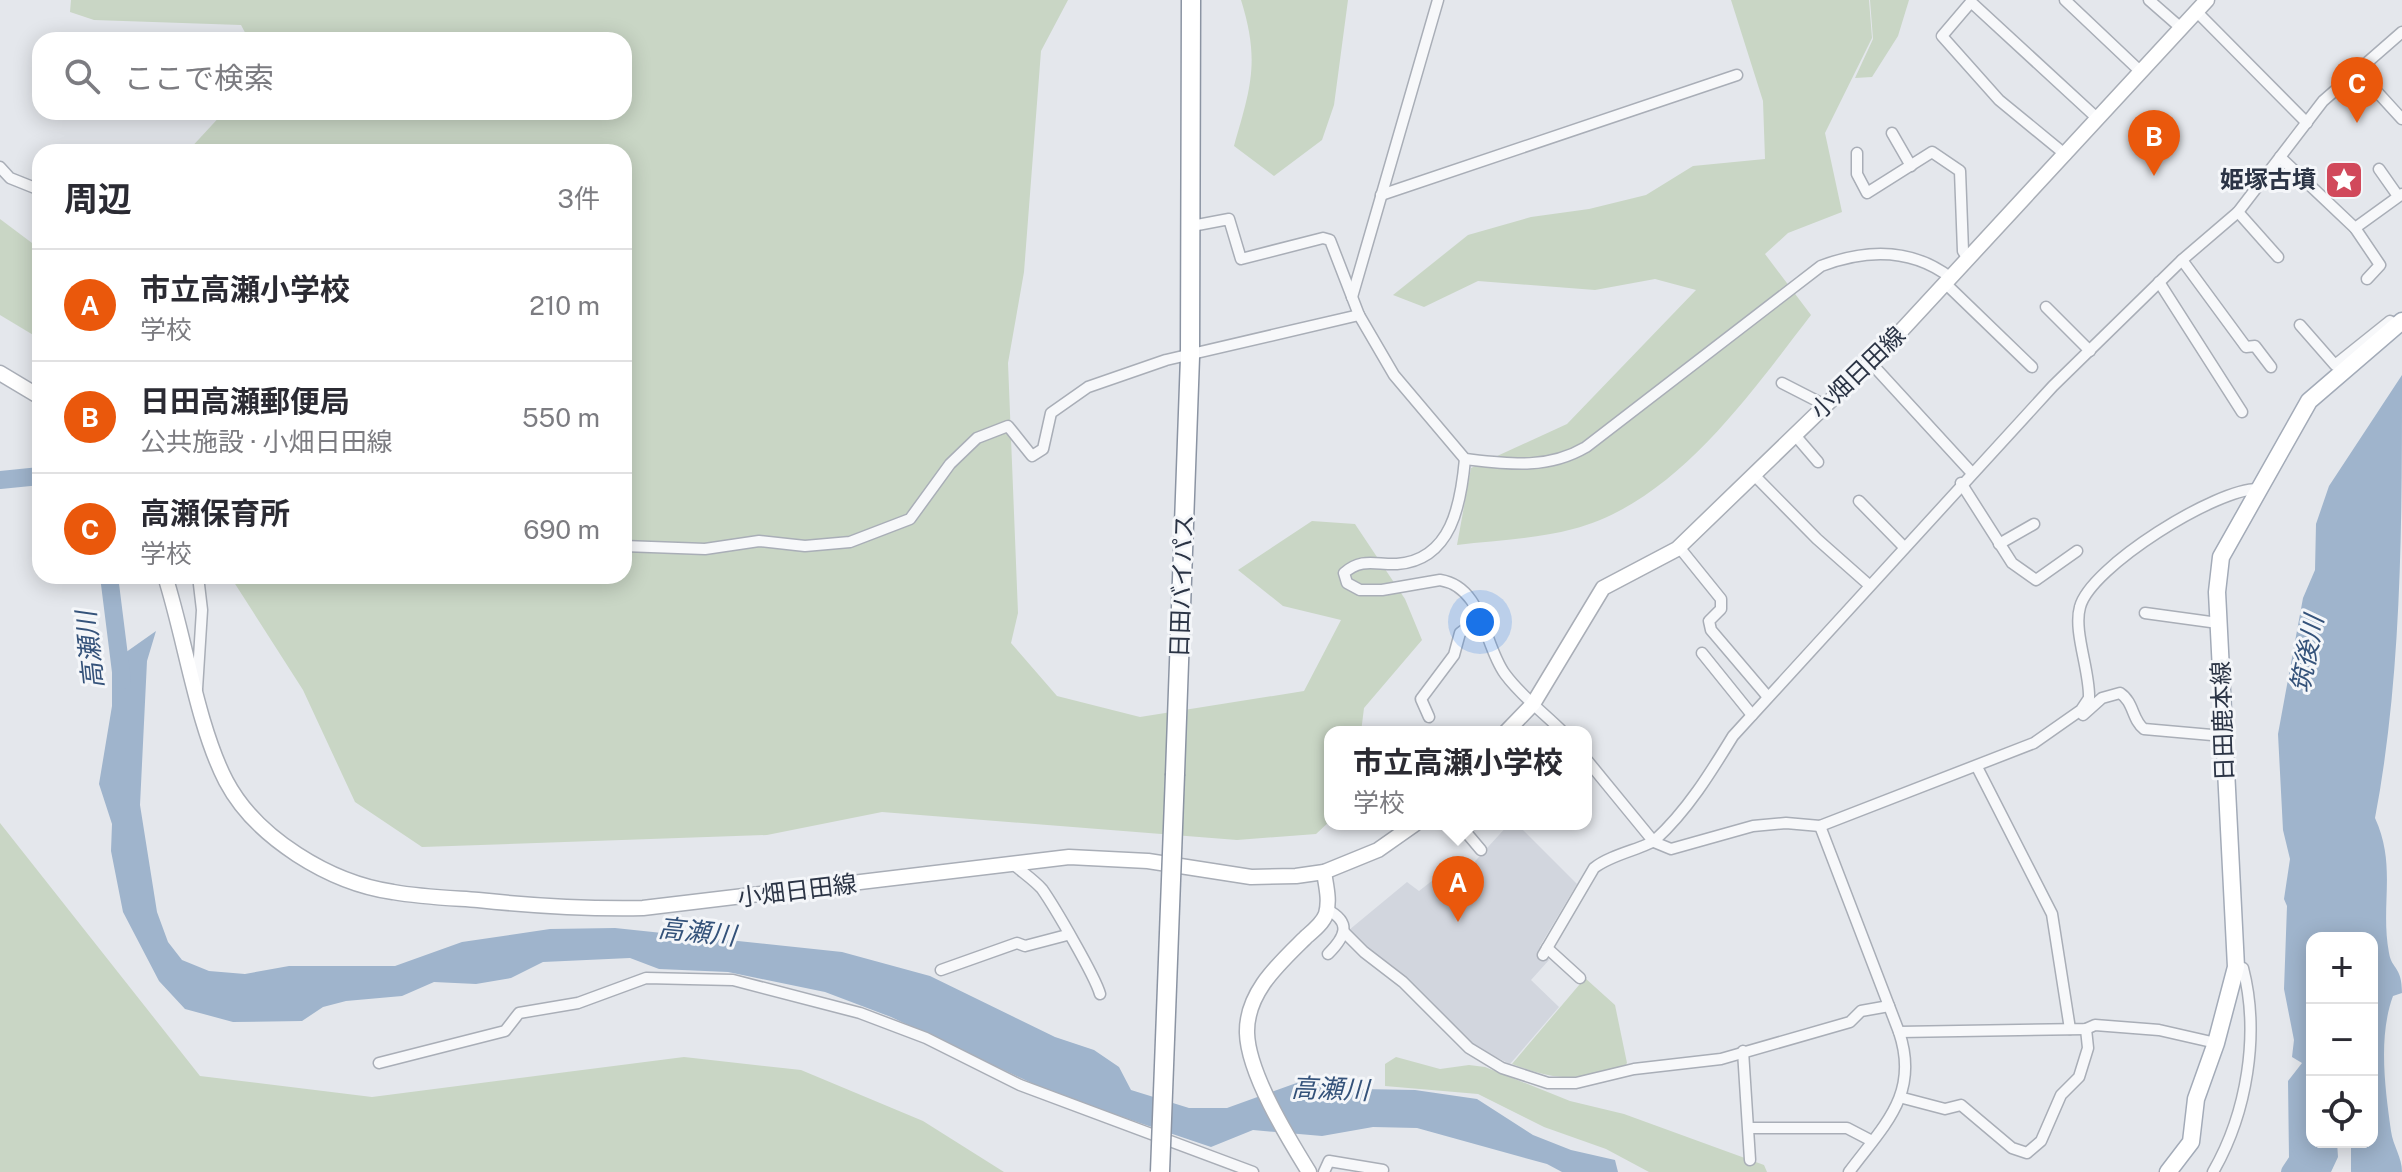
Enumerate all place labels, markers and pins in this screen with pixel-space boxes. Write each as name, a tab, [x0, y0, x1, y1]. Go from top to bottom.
pin: C	[2331, 57, 2383, 123]
pin: B	[2128, 110, 2180, 176]
place icon: 姫塚古墳	[2323, 159, 2365, 201]
place label: 姫塚古墳	[2220, 165, 2316, 193]
pin: A	[1432, 856, 1484, 922]

